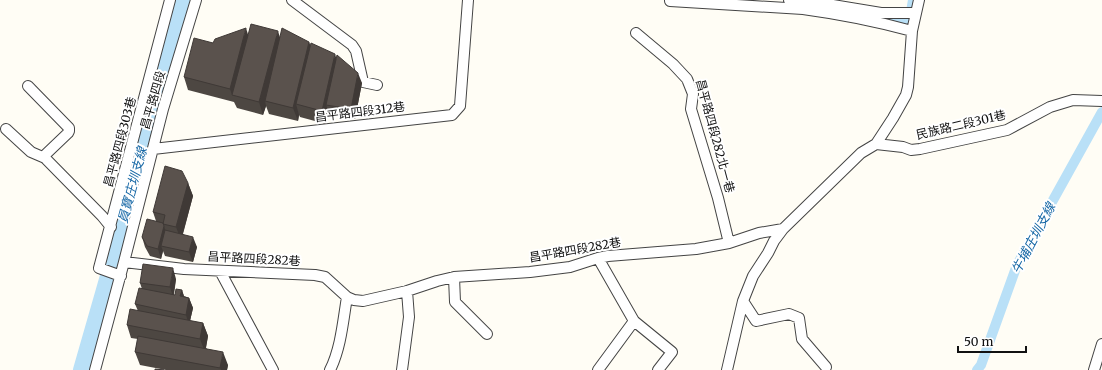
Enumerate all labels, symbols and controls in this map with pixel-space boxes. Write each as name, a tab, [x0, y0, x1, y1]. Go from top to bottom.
street label: 昌平路四段	[137, 69, 168, 131]
street label: 昌平路四段282北一巷	[693, 77, 738, 194]
street label: 昌平路四段303巷	[100, 95, 139, 189]
street label: 昌平路四段312巷	[314, 99, 406, 124]
street label: 民族路二段301巷	[915, 107, 1007, 142]
water label: 員寶庄圳支線	[114, 143, 151, 225]
water label: 牛埔庄圳支線	[1008, 198, 1060, 277]
street label: 昌平路四段282巷	[528, 234, 622, 265]
street label: 昌平路四段282巷	[207, 249, 301, 268]
scale bar	[958, 328, 1026, 354]
text: 50 m	[964, 334, 993, 349]

